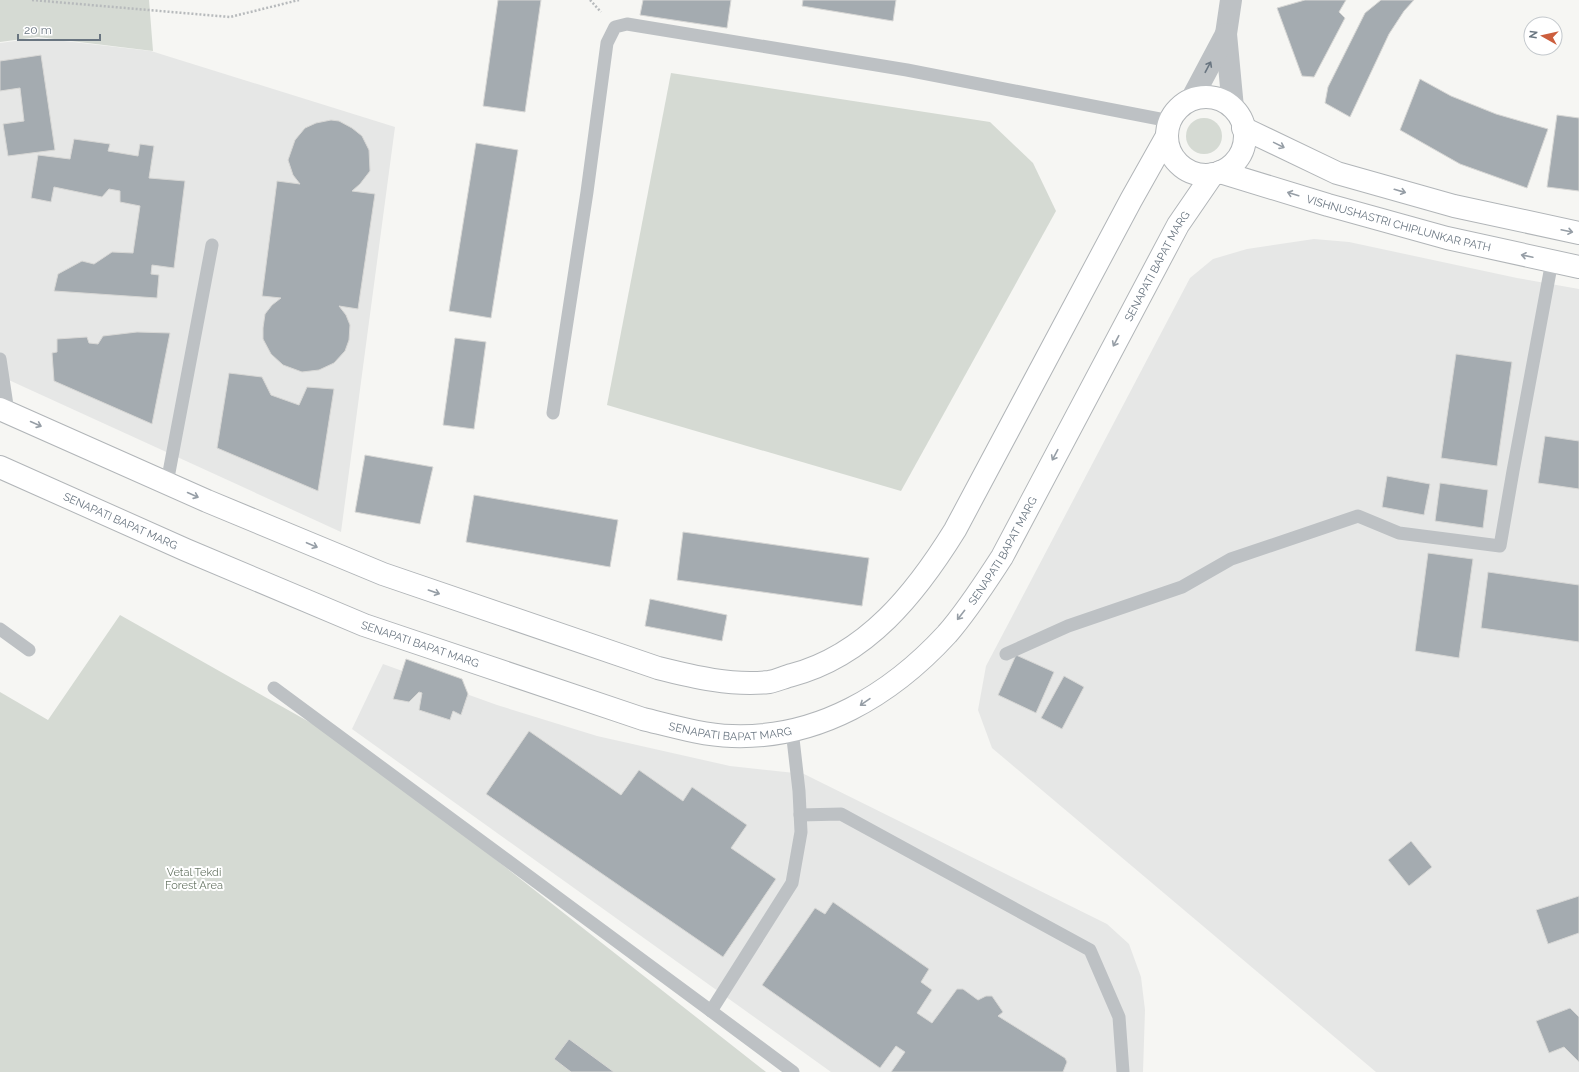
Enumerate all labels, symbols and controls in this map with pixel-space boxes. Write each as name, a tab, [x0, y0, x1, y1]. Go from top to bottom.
scale bar	[18, 16, 100, 42]
north arrow	[1523, 16, 1563, 56]
text: 20 m	[24, 23, 52, 37]
text: N	[1527, 30, 1541, 40]
one-way arrow	[1205, 62, 1213, 74]
one-way arrow	[1272, 142, 1284, 149]
one-way arrow	[1393, 187, 1406, 195]
one-way arrow	[1287, 190, 1300, 197]
street label: VISHNUSHASTRI CHIPLUNKAR PATH	[1305, 192, 1492, 254]
street label: SENAPATI BAPAT MARG	[1122, 208, 1192, 323]
one-way arrow	[1560, 227, 1573, 235]
one-way arrow	[1521, 251, 1534, 259]
one-way arrow	[1112, 334, 1120, 346]
one-way arrow	[29, 421, 41, 429]
one-way arrow	[1051, 449, 1059, 461]
street label: SENAPATI BAPAT MARG	[61, 490, 180, 552]
one-way arrow	[186, 491, 198, 499]
street label: SENAPATI BAPAT MARG	[965, 494, 1039, 607]
one-way arrow	[306, 542, 318, 549]
one-way arrow	[427, 588, 439, 596]
one-way arrow	[957, 610, 966, 621]
street label: SENAPATI BAPAT MARG	[359, 618, 481, 670]
one-way arrow	[860, 698, 871, 706]
street label: SENAPATI BAPAT MARG	[668, 719, 793, 743]
park label: Vetal Tekdi Forest Area	[165, 866, 223, 892]

